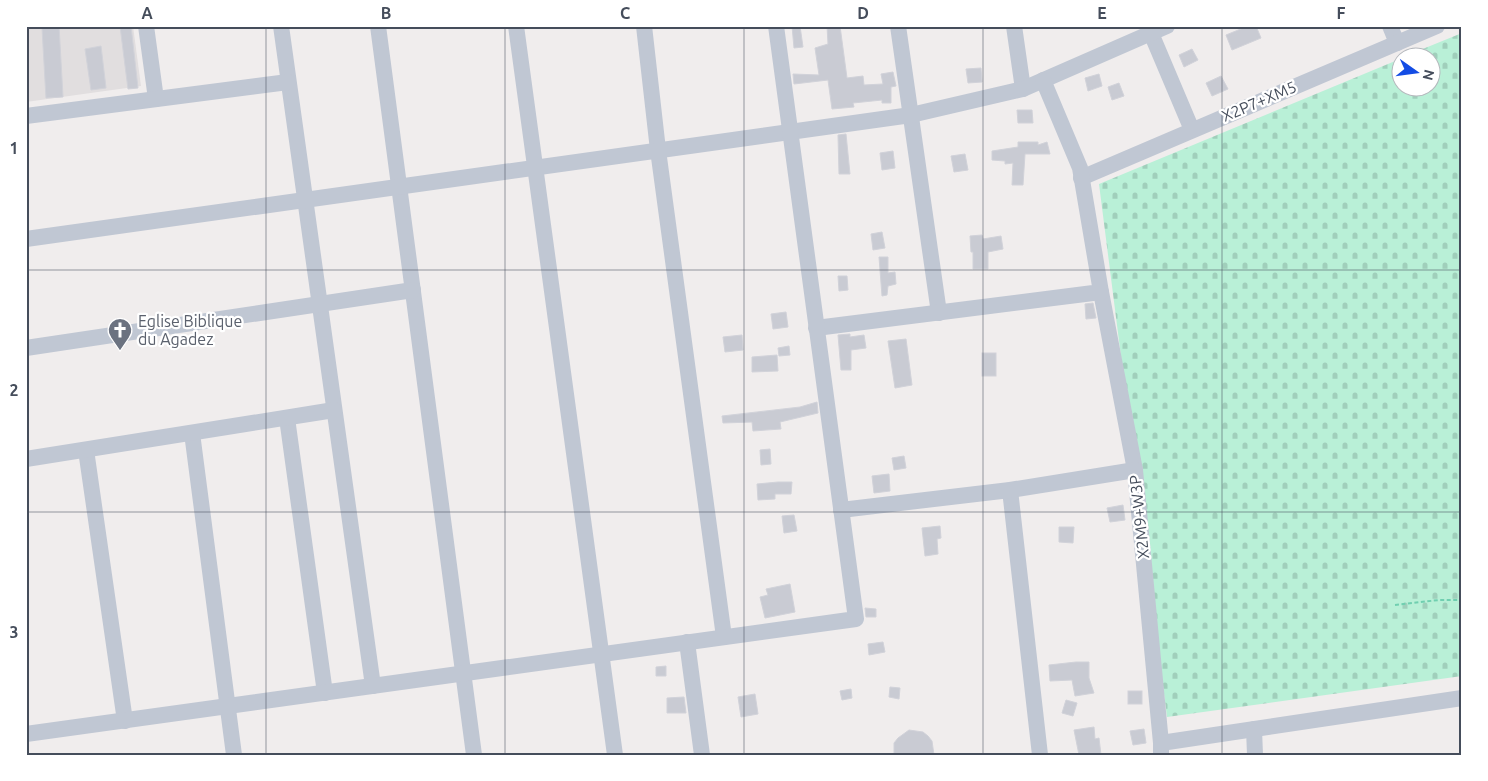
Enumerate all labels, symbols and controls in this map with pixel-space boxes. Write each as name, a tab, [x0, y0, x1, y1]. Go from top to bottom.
text: A	[141, 4, 153, 22]
text: B	[381, 4, 391, 22]
text: C	[620, 4, 630, 22]
text: D	[857, 4, 869, 22]
text: E	[1097, 4, 1107, 22]
text: F	[1337, 4, 1346, 22]
north arrow	[1390, 48, 1440, 98]
text: N	[1420, 68, 1438, 82]
street label: X2P7+XM5	[1219, 77, 1299, 125]
text: 1	[9, 139, 19, 157]
place label: Eglise Biblique du Agadez	[138, 312, 242, 348]
church icon: Eglise Biblique du Agadez	[107, 317, 133, 351]
text: 2	[9, 381, 19, 399]
street label: X2M9+W3P	[1126, 474, 1152, 560]
text: 3	[9, 623, 19, 641]

